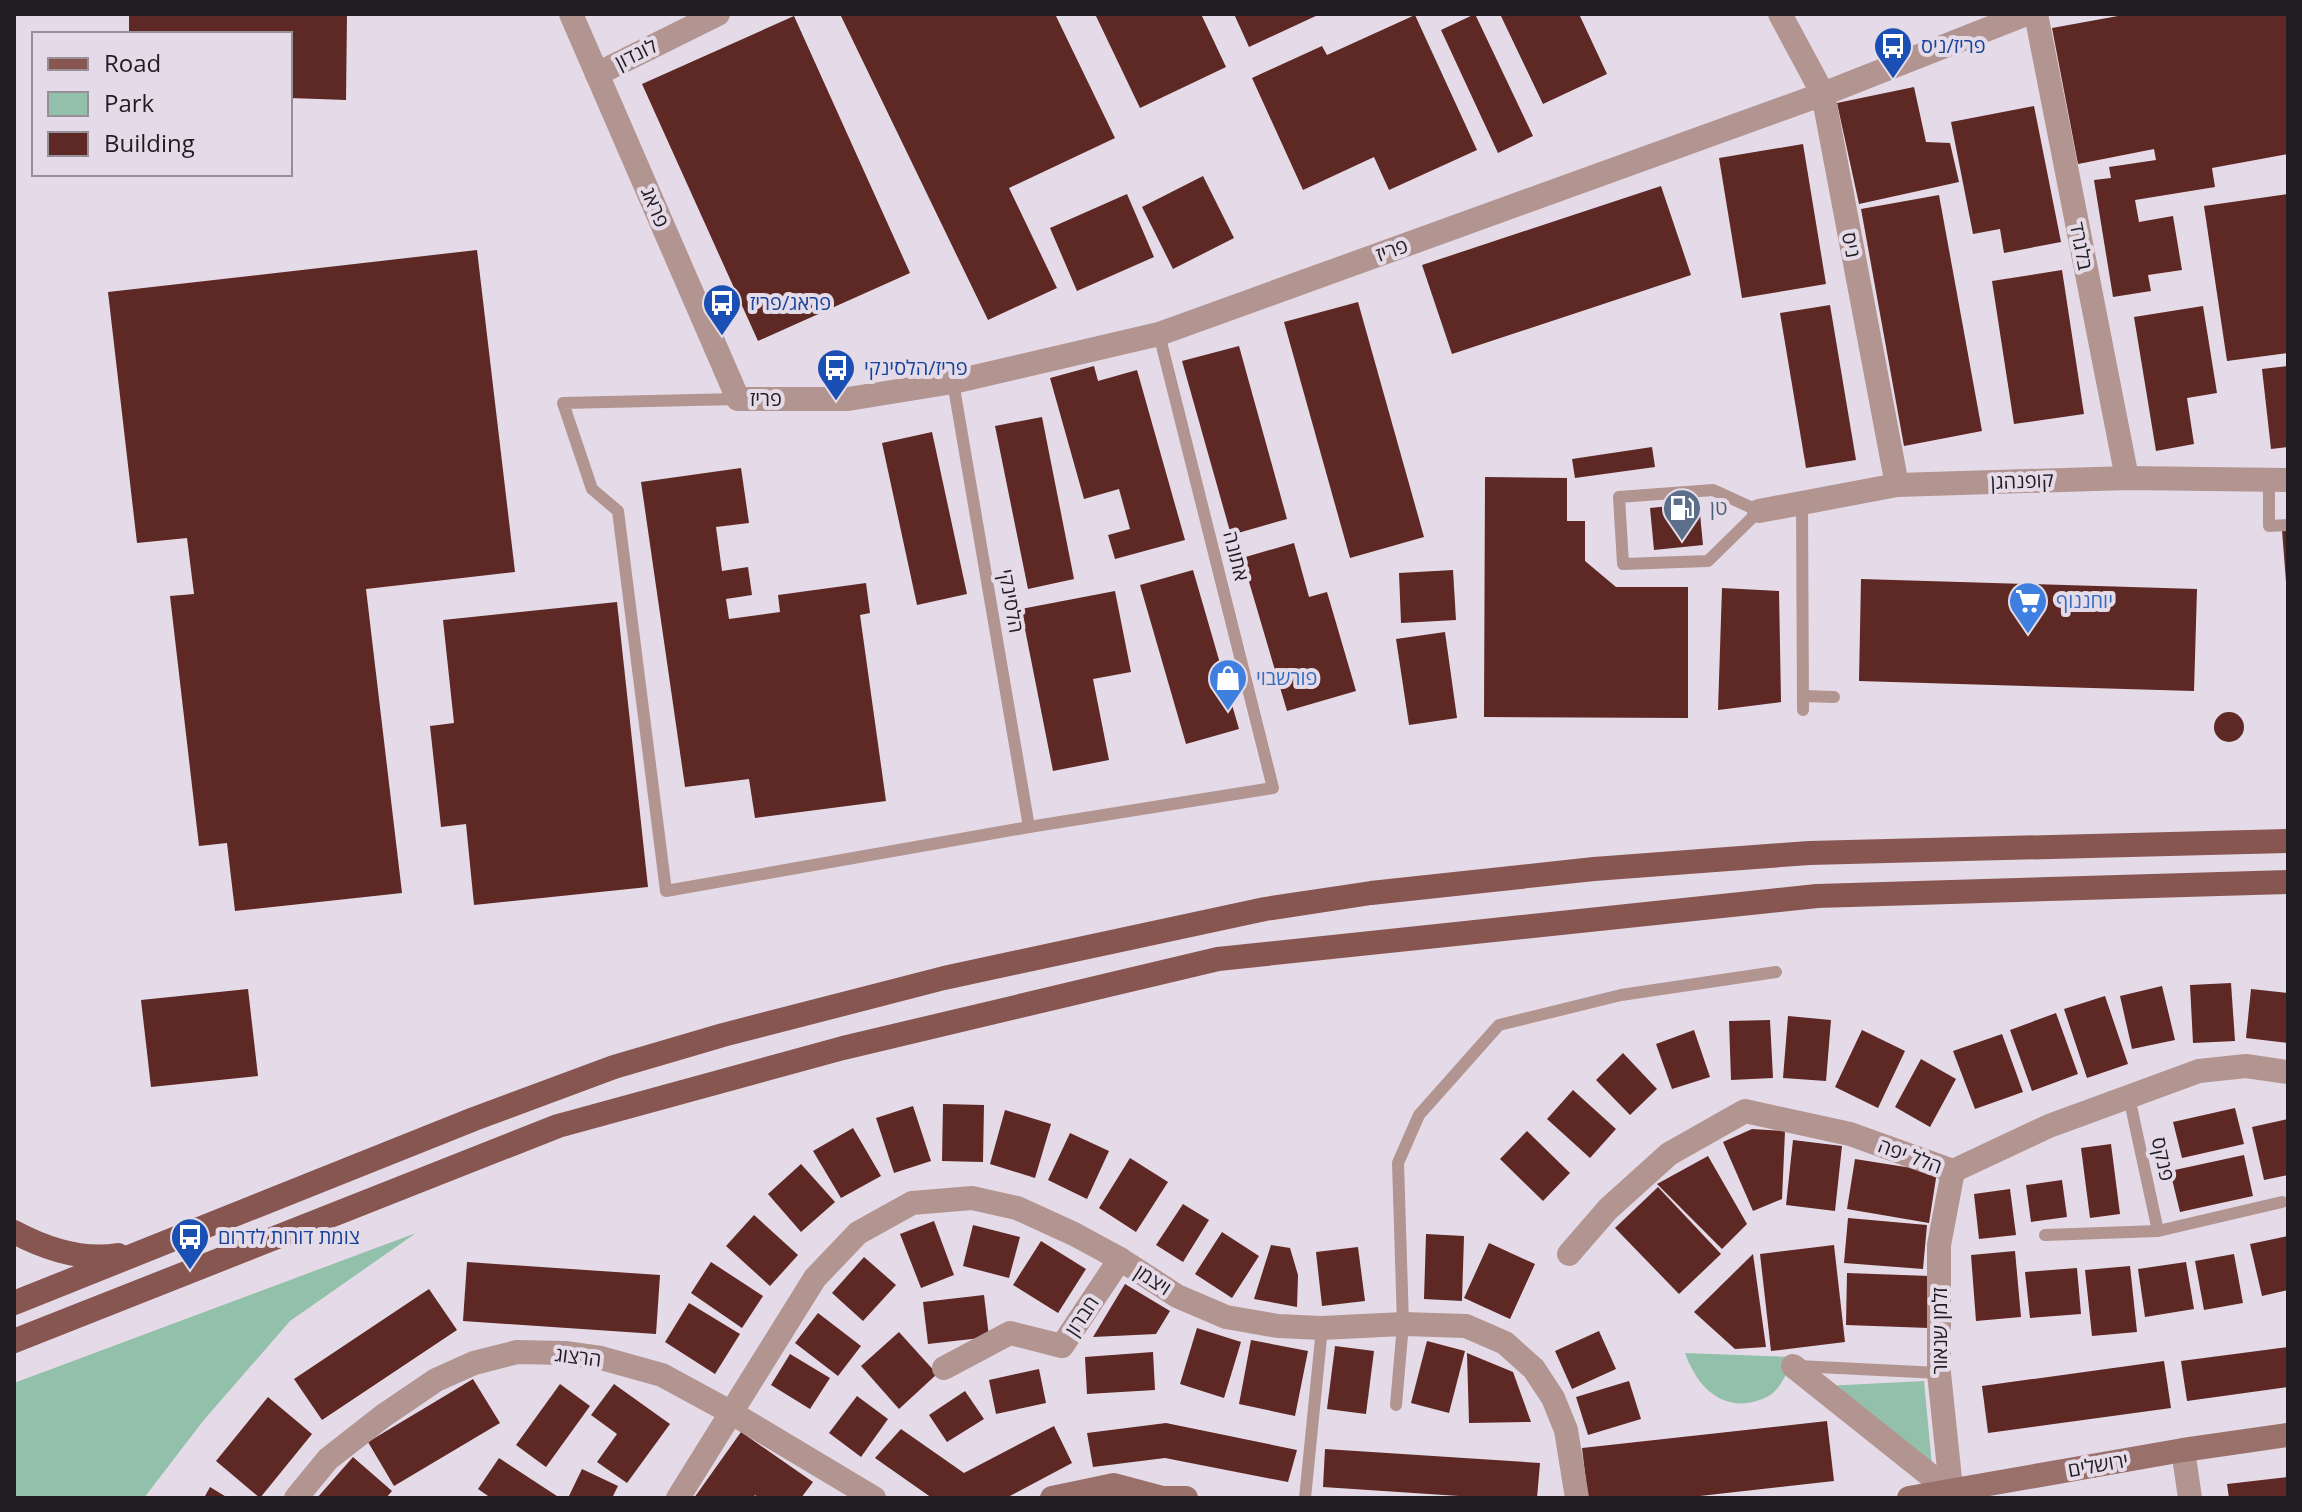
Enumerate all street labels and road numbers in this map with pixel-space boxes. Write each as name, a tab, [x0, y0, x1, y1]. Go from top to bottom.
street label: לונדון	[610, 32, 661, 75]
street label: פראג	[635, 182, 676, 231]
street label: בלגרד	[2064, 220, 2099, 273]
street label: ניס	[1836, 230, 1867, 260]
street label: פריז	[1372, 231, 1411, 268]
street label: פריז	[750, 385, 782, 412]
street label: קופנהגן	[1990, 466, 2054, 495]
street label: אתונה	[1217, 528, 1256, 584]
street label: הלסינקי	[993, 567, 1030, 635]
street label: הלל יפה	[1874, 1131, 1946, 1180]
street label: פנקס	[2146, 1134, 2181, 1183]
street label: ויצמן	[1130, 1258, 1177, 1301]
street label: זלמן שנאור	[1926, 1287, 1953, 1375]
street label: חברון	[1058, 1290, 1105, 1341]
street label: הרצוג	[553, 1340, 603, 1373]
street label: ירושלים	[2066, 1446, 2130, 1483]

